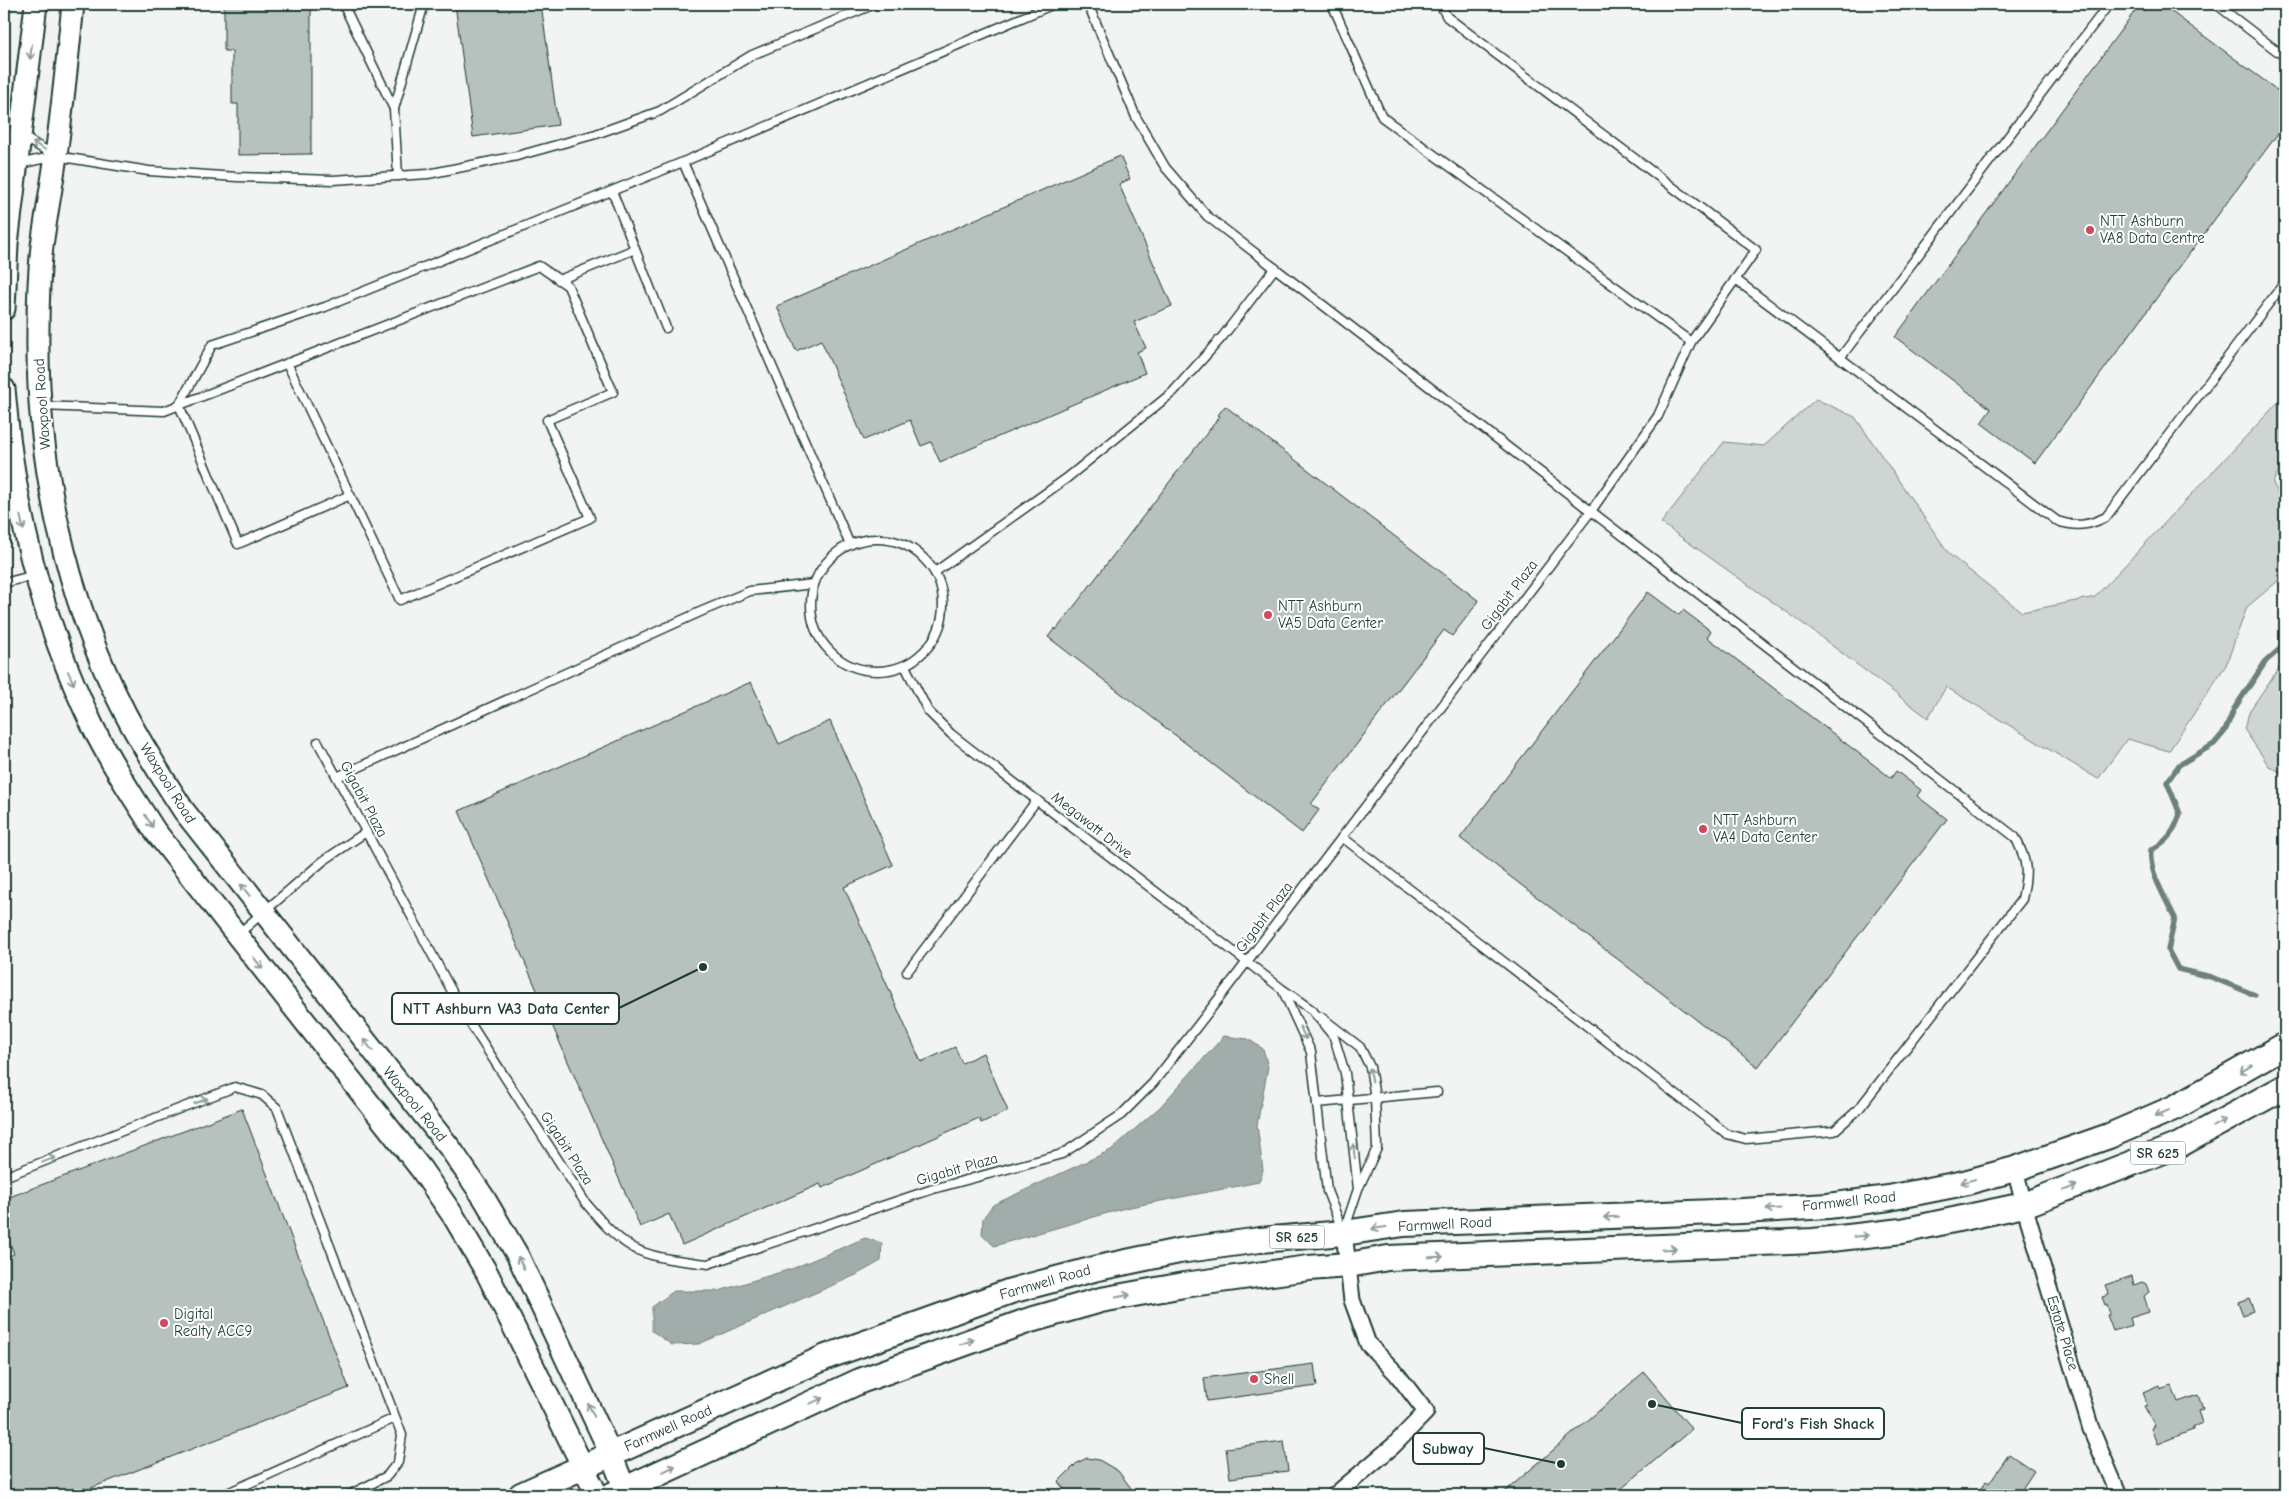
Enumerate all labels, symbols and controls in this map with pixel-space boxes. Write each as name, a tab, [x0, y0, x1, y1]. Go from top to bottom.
one-way arrow	[26, 44, 36, 60]
one-way arrow	[32, 141, 46, 151]
place label: NTT Ashburn VA8 Data Centre	[2100, 212, 2205, 247]
marker: NTT Ashburn VA8 Data Centre	[2084, 224, 2096, 236]
street label: Waxpool Road	[30, 358, 54, 450]
one-way arrow	[18, 515, 27, 531]
street label: Gigabit Plaza	[1477, 556, 1541, 634]
place label: NTT Ashburn VA5 Data Center	[1278, 597, 1383, 632]
marker: NTT Ashburn VA5 Data Center	[1262, 609, 1274, 621]
one-way arrow	[67, 670, 77, 685]
street label: Waxpool Road	[136, 739, 200, 827]
street label: Gigabit Plaza	[336, 758, 392, 840]
street label: Megawatt Drive	[1048, 788, 1137, 863]
place label: NTT Ashburn VA4 Data Center	[1713, 811, 1817, 846]
one-way arrow	[144, 813, 154, 827]
marker: NTT Ashburn VA4 Data Center	[1697, 823, 1709, 835]
street label: Gigabit Plaza	[1232, 878, 1296, 956]
one-way arrow	[239, 884, 250, 897]
one-way arrow	[252, 957, 263, 970]
callout: NTT Ashburn VA3 Data Center	[392, 993, 619, 1024]
text: NTT Ashburn VA3 Data Center	[403, 1000, 610, 1018]
one-way arrow	[1298, 1025, 1308, 1040]
one-way arrow	[362, 1038, 373, 1051]
street label: Waxpool Road	[379, 1063, 451, 1145]
one-way arrow	[2239, 1064, 2253, 1074]
one-way arrow	[1365, 1067, 1375, 1083]
one-way arrow	[192, 1096, 208, 1105]
street label: Gigabit Plaza	[537, 1108, 597, 1188]
one-way arrow	[2155, 1109, 2170, 1119]
one-way arrow	[2211, 1118, 2226, 1128]
road number: SR 625	[2130, 1142, 2186, 1164]
one-way arrow	[1349, 1144, 1359, 1160]
street label: Gigabit Plaza	[914, 1149, 1000, 1189]
one-way arrow	[41, 1154, 56, 1164]
one-way arrow	[1961, 1177, 1977, 1187]
one-way arrow	[2062, 1183, 2077, 1192]
street label: Farmwell Road	[1801, 1187, 1897, 1215]
one-way arrow	[1765, 1204, 1781, 1214]
street label: Farmwell Road	[1398, 1213, 1492, 1235]
one-way arrow	[1603, 1213, 1619, 1222]
one-way arrow	[1371, 1223, 1387, 1233]
road number: SR 625	[1270, 1226, 1324, 1248]
one-way arrow	[1853, 1231, 1869, 1241]
one-way arrow	[1660, 1244, 1676, 1253]
one-way arrow	[1428, 1252, 1444, 1261]
one-way arrow	[516, 1256, 525, 1271]
street label: Farmwell Road	[997, 1260, 1093, 1304]
one-way arrow	[1115, 1291, 1131, 1300]
street label: Estate Place	[2043, 1293, 2083, 1373]
place label: Digital Realty ACC9	[174, 1305, 252, 1340]
marker: Digital Realty ACC9	[158, 1317, 170, 1329]
one-way arrow	[959, 1337, 975, 1346]
place label: Shell	[1264, 1370, 1294, 1388]
marker: Shell	[1248, 1373, 1260, 1385]
one-way arrow	[808, 1396, 823, 1405]
street label: Farmwell Road	[621, 1401, 715, 1455]
one-way arrow	[585, 1403, 595, 1418]
callout: Ford's Fish Shack	[1742, 1408, 1884, 1439]
text: Ford's Fish Shack	[1752, 1415, 1874, 1433]
callout: Subway	[1413, 1433, 1484, 1464]
text: Subway	[1423, 1440, 1474, 1458]
one-way arrow	[661, 1464, 676, 1474]

